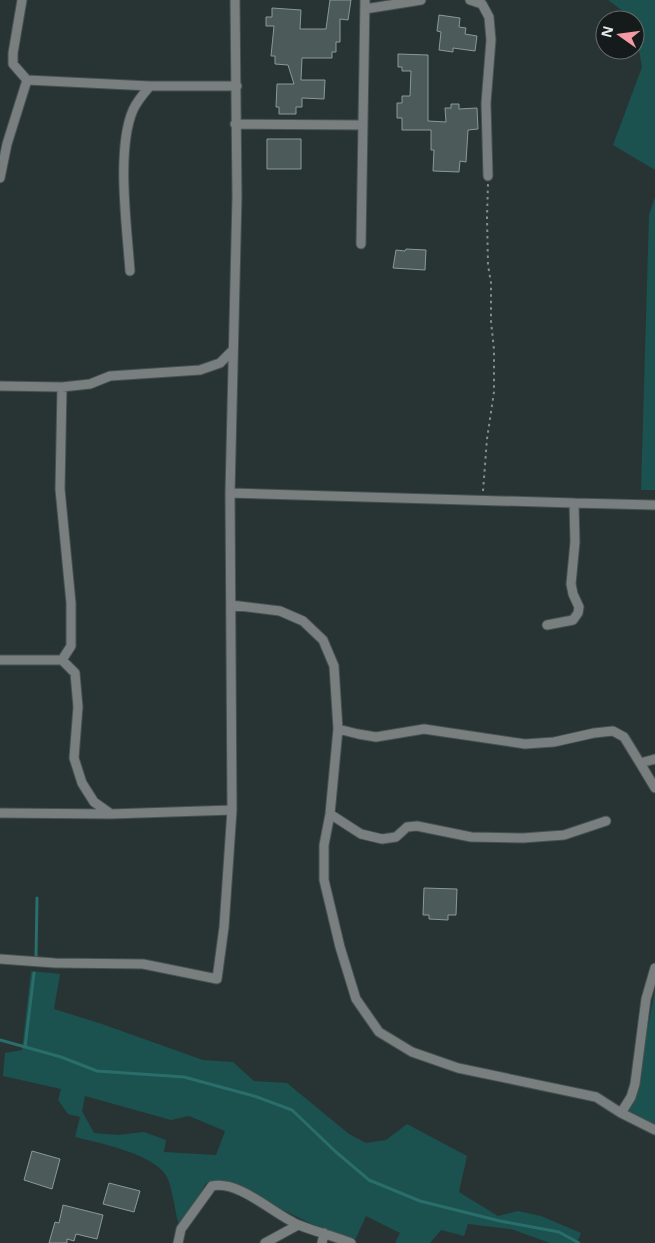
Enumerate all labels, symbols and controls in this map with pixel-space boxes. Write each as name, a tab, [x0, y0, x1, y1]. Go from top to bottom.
north arrow	[595, 10, 645, 60]
text: N	[596, 24, 617, 40]

